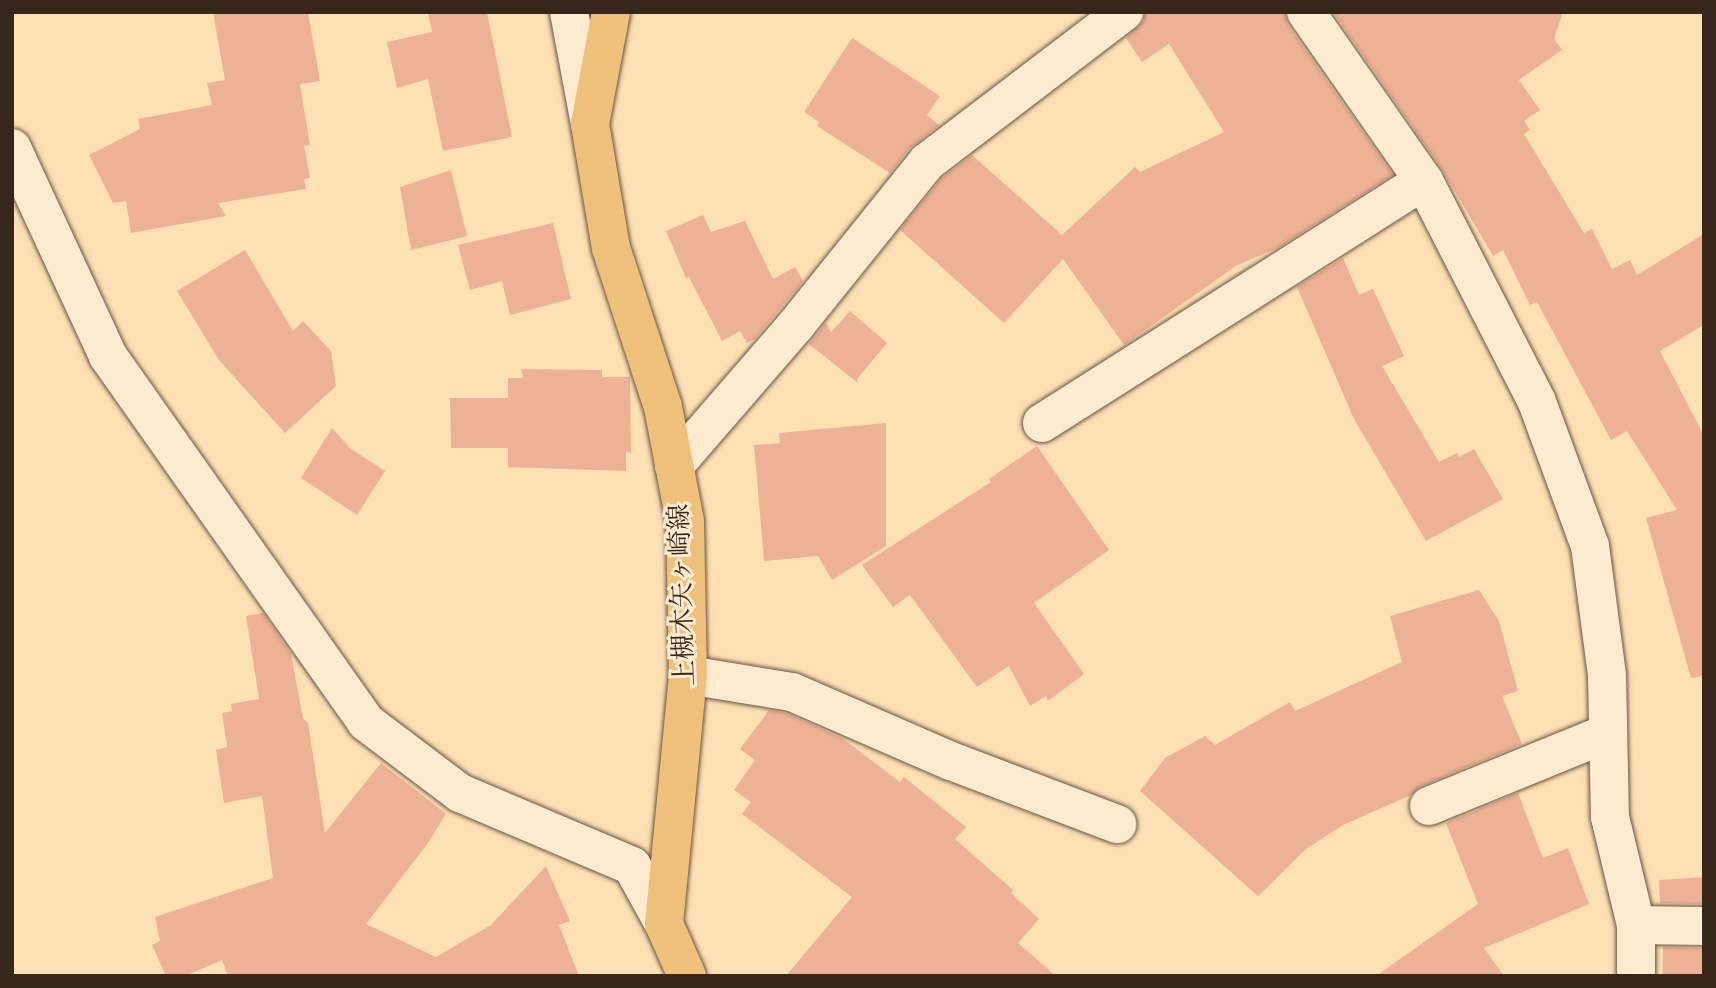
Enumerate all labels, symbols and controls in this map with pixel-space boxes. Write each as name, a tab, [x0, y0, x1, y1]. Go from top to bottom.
street label: 上槻木矢ヶ崎線	[663, 504, 701, 686]

